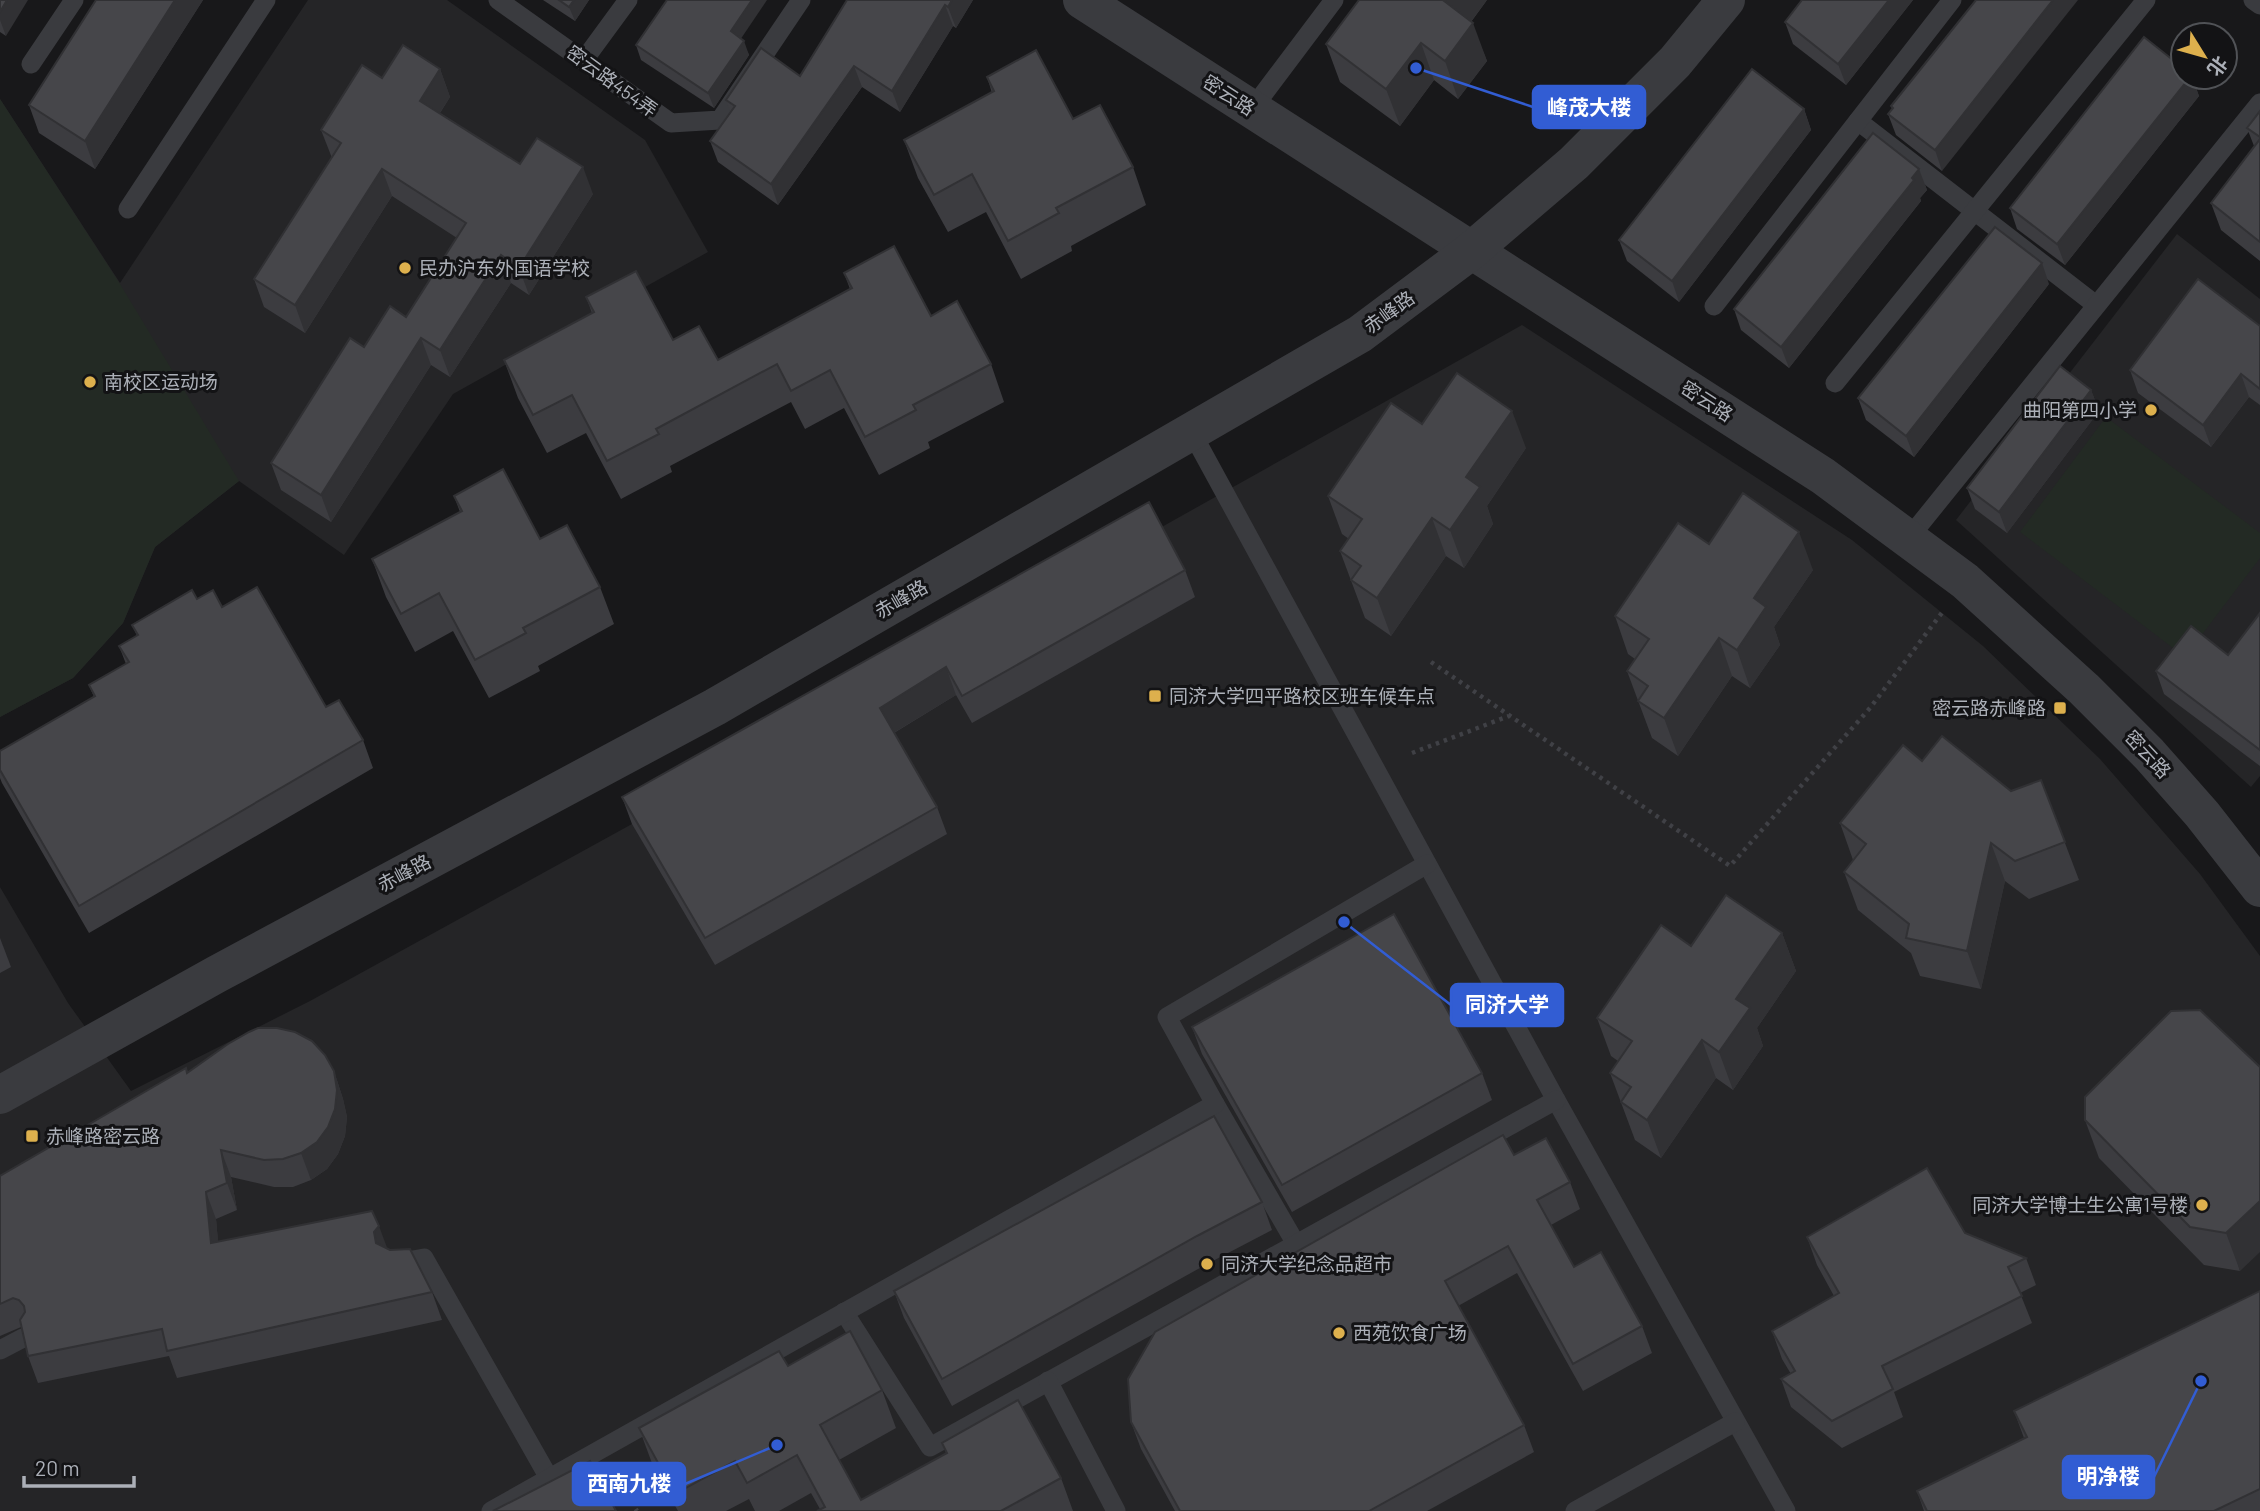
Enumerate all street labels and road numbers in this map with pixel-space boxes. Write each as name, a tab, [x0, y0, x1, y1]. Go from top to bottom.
street label: 密云路454弄	[562, 40, 662, 121]
street label: 密云路	[1199, 69, 1259, 120]
street label: 赤峰路	[1359, 286, 1419, 338]
street label: 密云路	[1677, 375, 1737, 426]
street label: 赤峰路	[870, 574, 931, 623]
street label: 密云路	[2121, 725, 2176, 782]
street label: 赤峰路	[373, 849, 434, 896]

